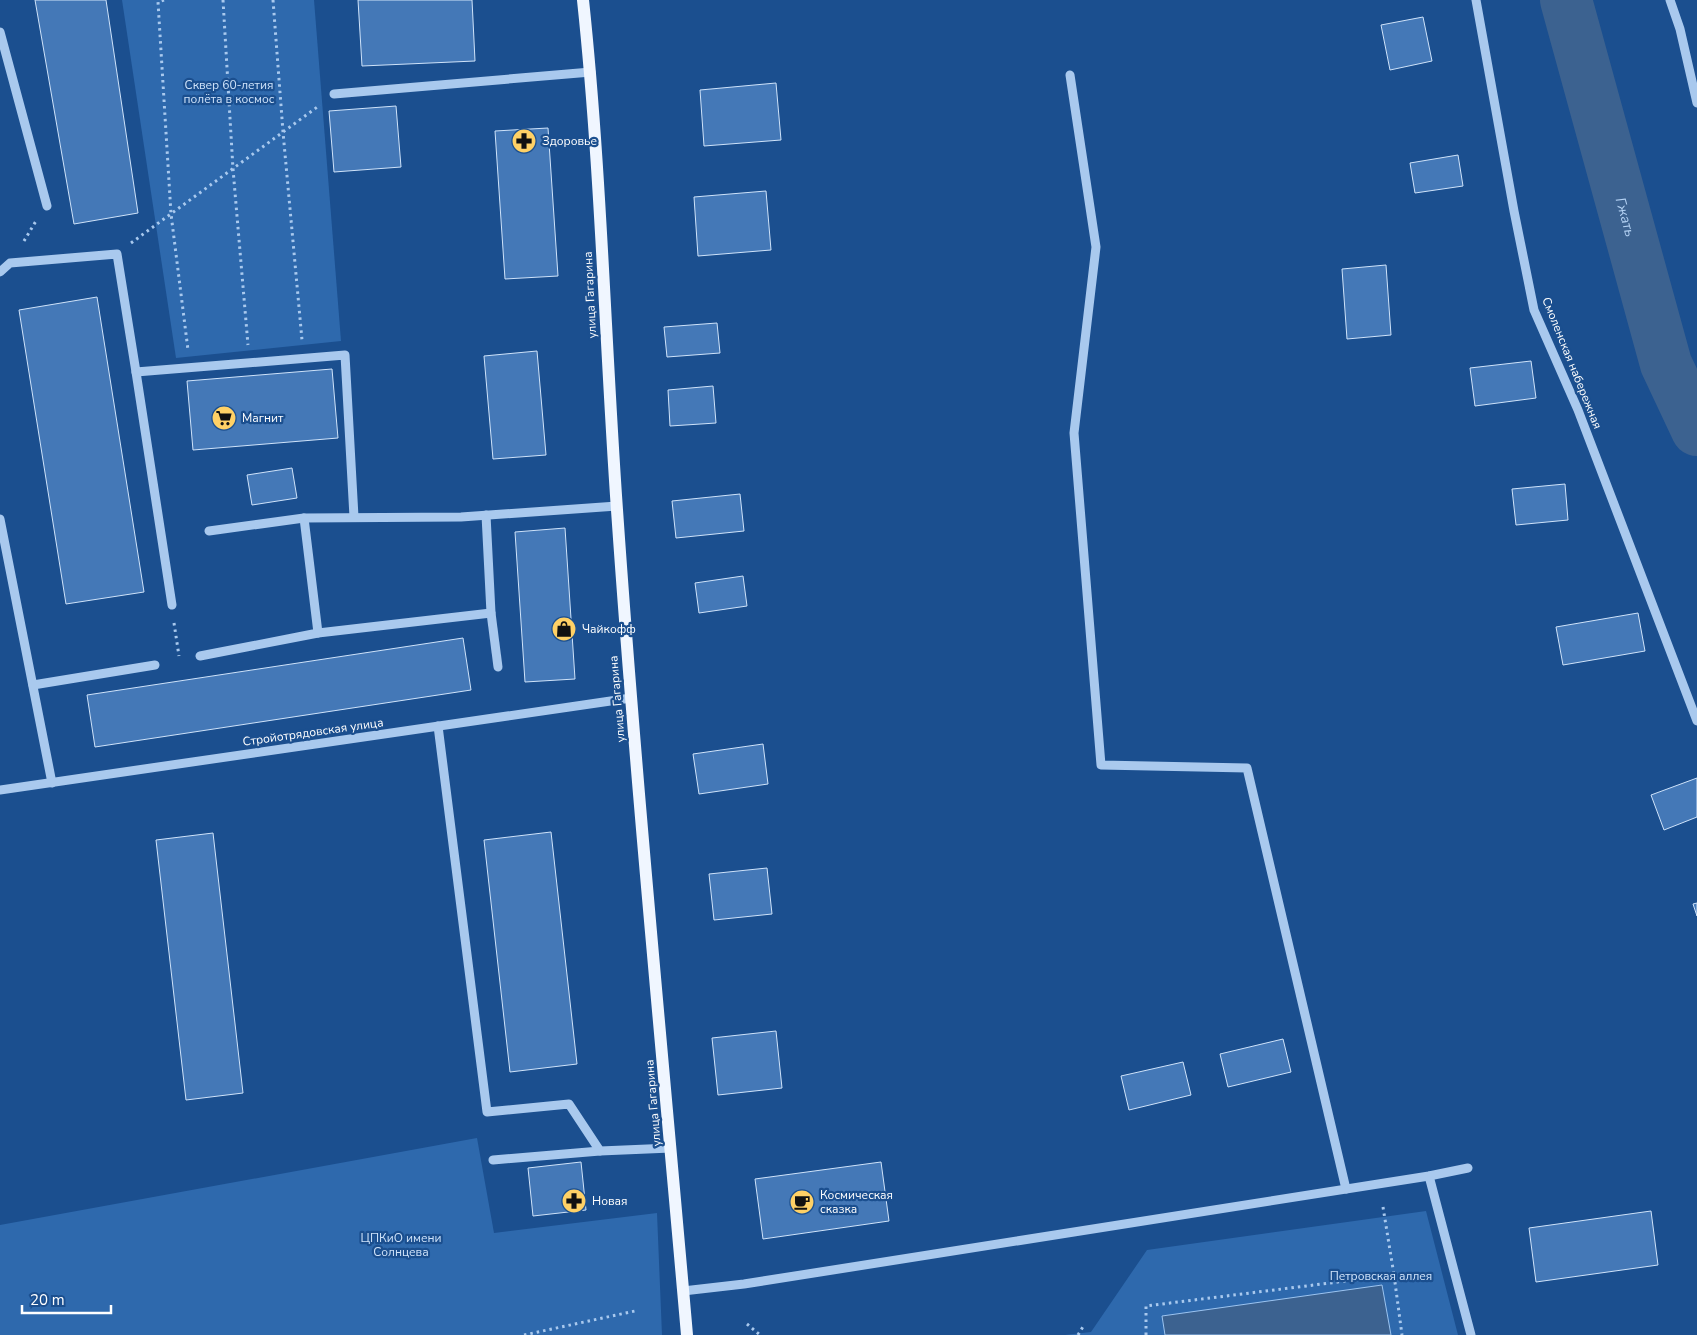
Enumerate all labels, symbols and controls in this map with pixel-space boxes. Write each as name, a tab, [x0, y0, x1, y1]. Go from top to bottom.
park label: Сквер 60-летия полёта в космос	[184, 77, 275, 107]
pharmacy icon: Здоровье	[511, 128, 537, 154]
place label: Здоровье	[542, 133, 597, 149]
water label: Гжать	[1611, 195, 1640, 239]
street label: улица Гагарина	[580, 251, 600, 339]
street label: Смоленская набережная	[1538, 295, 1606, 431]
supermarket icon: Магнит	[211, 405, 237, 431]
place label: Магнит	[242, 410, 284, 426]
shop icon: Чайкофф	[551, 616, 577, 642]
place label: Чайкофф	[582, 621, 636, 637]
street label: улица Гагарина	[605, 655, 629, 743]
street label: Стройотрядовская улица	[242, 714, 384, 750]
street label: улица Гагарина	[641, 1059, 665, 1147]
place label: Космическая сказка	[820, 1187, 893, 1217]
pharmacy icon: Новая	[561, 1188, 587, 1214]
cafe icon: Космическая сказка	[789, 1189, 815, 1215]
place label: Новая	[592, 1193, 627, 1209]
park label: ЦПКиО имени Солнцева	[360, 1230, 442, 1260]
park label: Петровская аллея	[1330, 1268, 1432, 1284]
scale bar	[22, 1282, 111, 1314]
text: 20 m	[30, 1290, 65, 1310]

